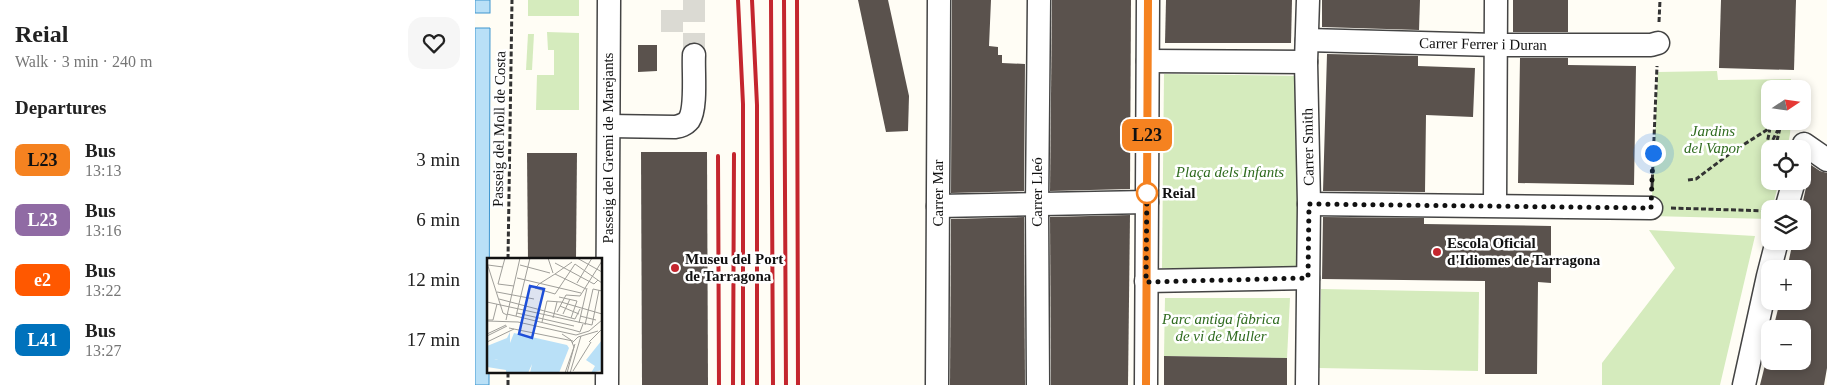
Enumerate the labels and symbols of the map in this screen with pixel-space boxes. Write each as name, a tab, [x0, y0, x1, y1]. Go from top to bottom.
street label: Carrer Ferrer i Duran	[1419, 35, 1548, 53]
street label: Passeig del Moll de Costa	[490, 51, 508, 207]
street label: Passeig del Gremi de Marejants	[600, 52, 616, 243]
north arrow	[1761, 80, 1811, 130]
street label: Carrer Smith	[1299, 107, 1317, 186]
line badge: L23	[1118, 119, 1176, 151]
park label: Jardins del Vapor	[1684, 123, 1742, 156]
your location	[1641, 141, 1666, 166]
street label: Carrer Lleó	[1029, 157, 1045, 227]
street label: Carrer Mar	[930, 159, 946, 227]
park label: Plaça dels Infants	[1175, 164, 1284, 180]
marker: Reial	[1136, 182, 1158, 204]
place label: Reial	[1162, 185, 1195, 201]
place label: Escola Oficial d'Idiomes de Tarragona	[1447, 235, 1601, 268]
marker: Escola Oficial d'Idiomes de Tarragona	[1431, 246, 1443, 258]
place label: Museu del Port de Tarragona	[685, 251, 783, 284]
inset map	[487, 258, 603, 372]
marker: Museu del Port de Tarragona	[669, 262, 681, 274]
park label: Parc antiga fàbrica de vi de Muller	[1161, 311, 1280, 344]

